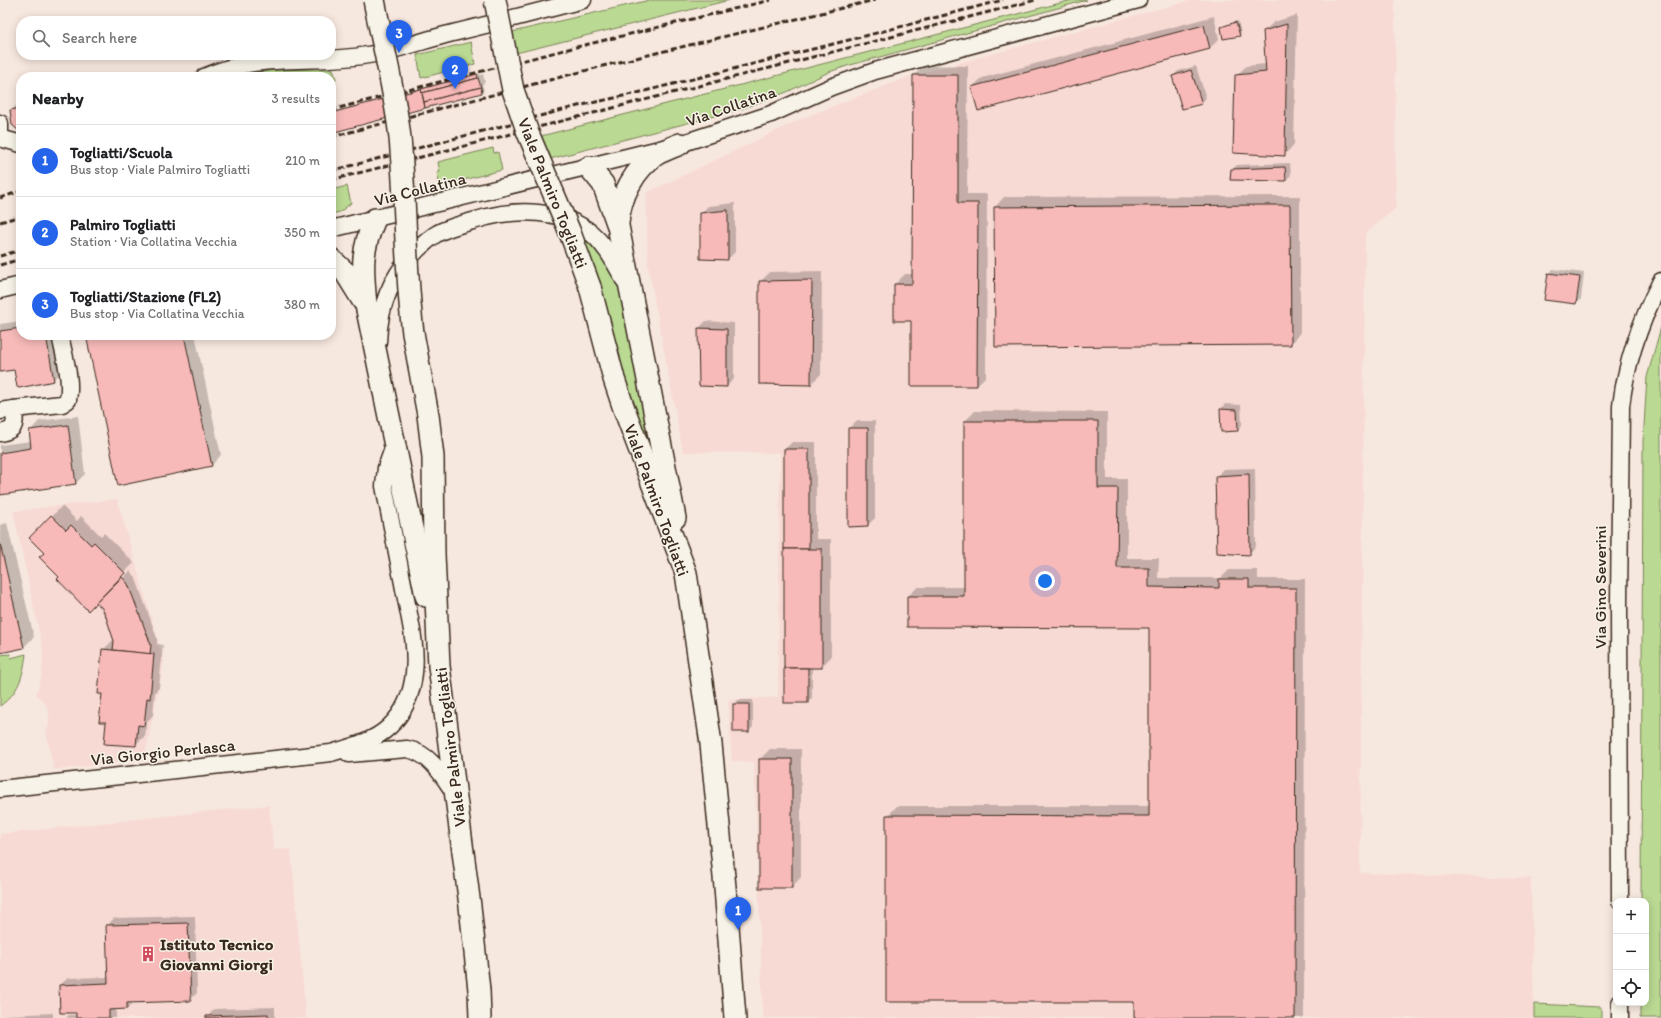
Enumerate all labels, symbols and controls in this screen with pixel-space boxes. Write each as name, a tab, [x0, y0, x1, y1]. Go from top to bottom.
search box	[16, 16, 336, 60]
pin: 3	[386, 20, 412, 53]
icon: search	[30, 27, 52, 49]
text: Search here	[62, 29, 137, 47]
pin: 2	[442, 56, 468, 89]
street label: Via Collatina	[683, 81, 779, 131]
text: Nearby	[32, 88, 84, 108]
text: 3 results	[271, 91, 320, 106]
street label: Viale Palmiro Togliatti	[514, 115, 592, 271]
text: Togliatti/Scuola	[70, 144, 172, 162]
text: 1	[42, 153, 48, 168]
text: 210 m	[285, 153, 320, 168]
text: Bus stop · Viale Palmiro Togliatti	[70, 162, 250, 177]
street label: Via Collatina	[372, 168, 468, 210]
text: Palmiro Togliatti	[70, 216, 176, 234]
text: 2	[42, 225, 48, 240]
text: 350 m	[284, 225, 320, 240]
text: Station · Via Collatina Vecchia	[70, 234, 237, 249]
text: Togliatti/Stazione (FL2)	[70, 288, 221, 306]
text: 3	[41, 297, 49, 312]
text: 380 m	[284, 297, 320, 312]
text: Bus stop · Via Collatina Vecchia	[70, 306, 244, 321]
street label: Viale Palmiro Togliatti	[620, 421, 694, 579]
street label: Via Gino Severini	[1590, 525, 1610, 649]
your location	[1035, 571, 1055, 591]
street label: Viale Palmiro Togliatti	[430, 666, 470, 828]
street label: Via Giorgio Perlasca	[90, 734, 236, 770]
pin: 1	[725, 897, 751, 930]
map controls	[1613, 898, 1649, 1006]
button: +	[1613, 898, 1649, 934]
place label: Istituto Tecnico Giovanni Giorgi	[160, 934, 274, 975]
button: −	[1613, 934, 1649, 970]
building icon: Istituto Tecnico Giovanni Giorgi	[139, 945, 157, 963]
button: locate	[1613, 970, 1649, 1006]

